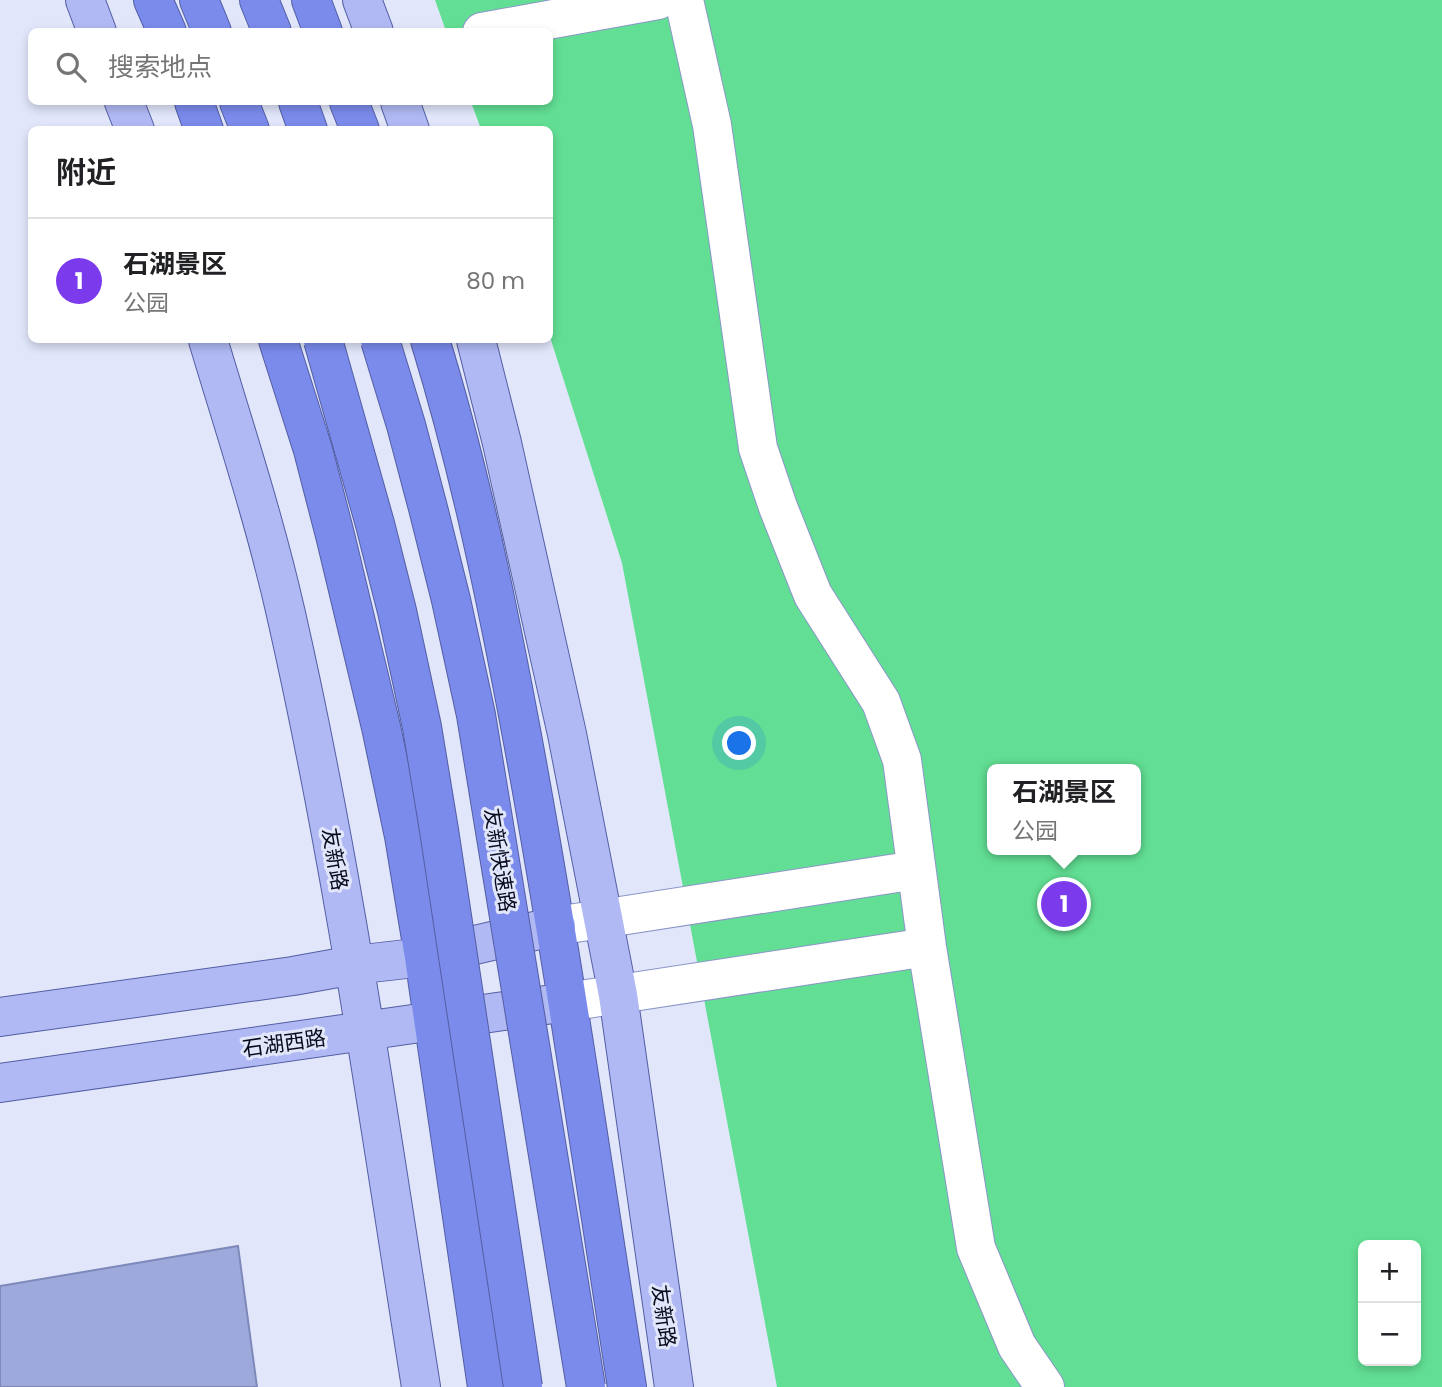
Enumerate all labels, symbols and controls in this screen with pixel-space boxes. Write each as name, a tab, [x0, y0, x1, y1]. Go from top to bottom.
search box	[28, 28, 553, 105]
icon: search	[52, 48, 90, 86]
text: 搜索地点	[108, 49, 212, 85]
text: 附近	[56, 151, 116, 194]
text: 石湖景区	[123, 246, 227, 282]
text: 1	[75, 265, 83, 297]
text: 80 m	[466, 265, 525, 297]
text: 公园	[123, 287, 169, 319]
your location	[722, 726, 756, 760]
popup	[987, 764, 1141, 855]
text: 石湖景区	[1012, 774, 1116, 810]
street label: 友新快速路	[477, 806, 523, 914]
text: 公园	[1012, 815, 1058, 847]
street label: 友新路	[315, 825, 355, 893]
pin: 1	[1041, 878, 1087, 930]
street label: 石湖西路	[240, 1023, 328, 1063]
map controls	[1358, 1240, 1421, 1366]
button: +	[1358, 1240, 1421, 1303]
street label: 友新路	[645, 1283, 683, 1349]
button: −	[1358, 1303, 1421, 1366]

